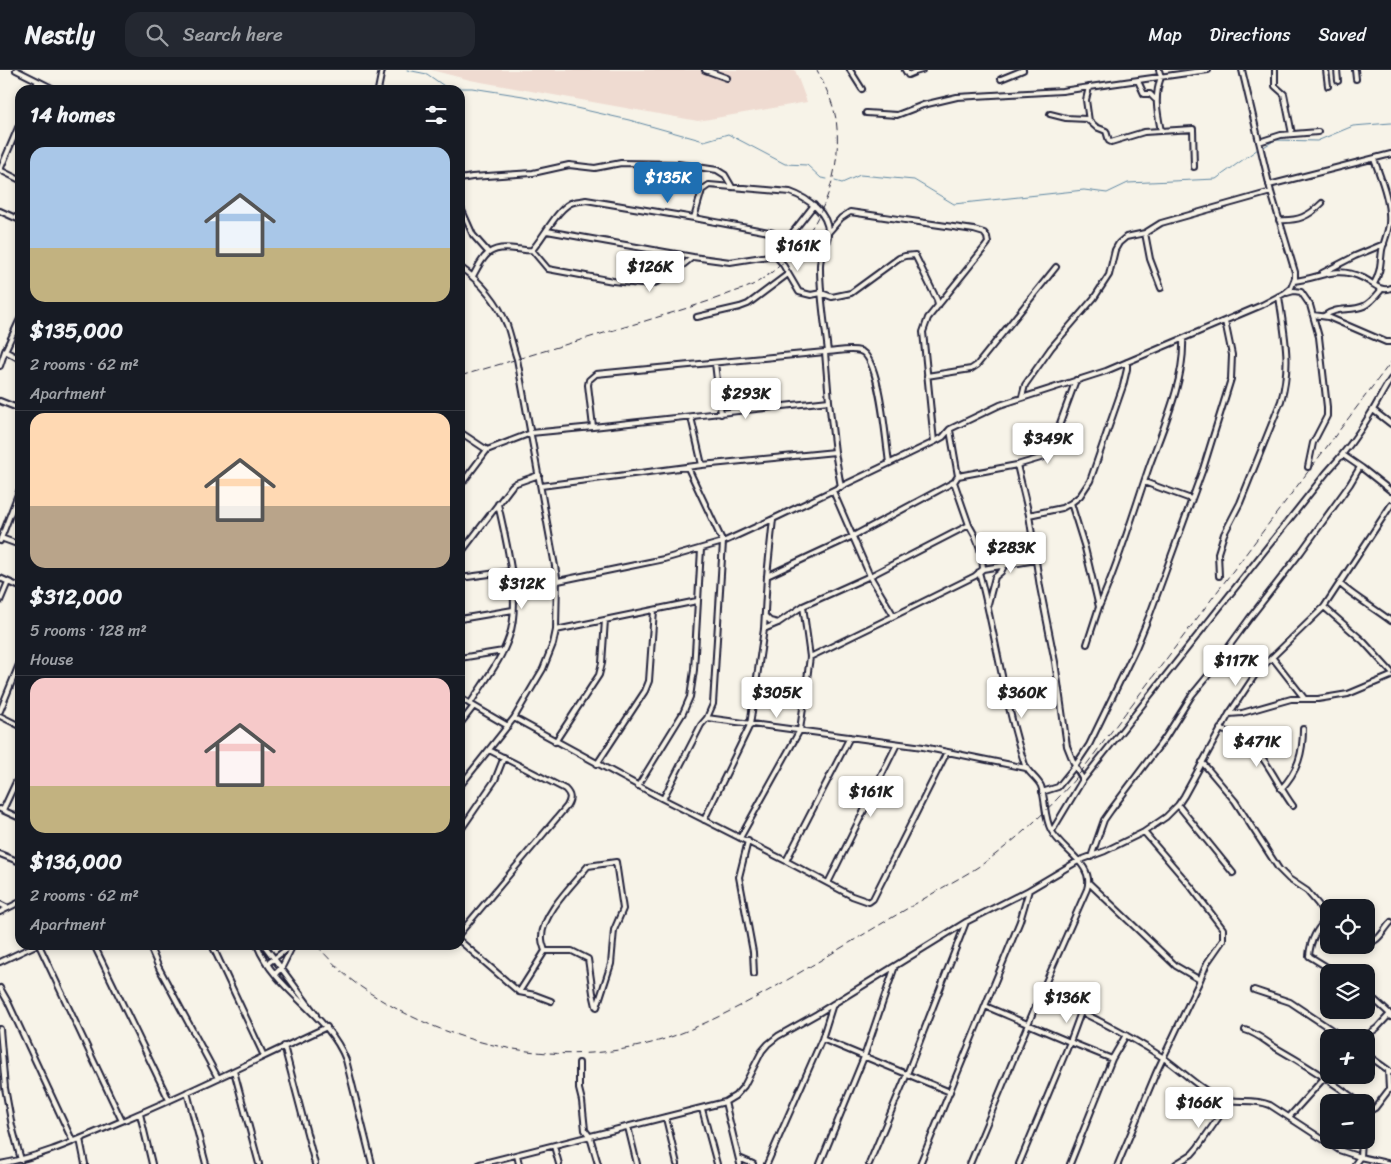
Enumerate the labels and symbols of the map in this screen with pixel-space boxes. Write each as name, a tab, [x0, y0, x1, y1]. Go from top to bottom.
pin: $135K	[633, 162, 703, 204]
pin: $161K	[763, 230, 833, 272]
pin: $126K	[615, 250, 685, 293]
pin: $293K	[711, 378, 781, 420]
pin: $349K	[1013, 422, 1083, 465]
pin: $283K	[976, 532, 1046, 574]
pin: $312K	[487, 568, 557, 610]
pin: $117K	[1201, 644, 1271, 687]
pin: $305K	[742, 676, 812, 719]
pin: $360K	[987, 676, 1057, 719]
pin: $471K	[1222, 726, 1292, 768]
pin: $161K	[836, 776, 906, 818]
pin: $136K	[1032, 982, 1102, 1024]
pin: $166K	[1164, 1086, 1234, 1129]

